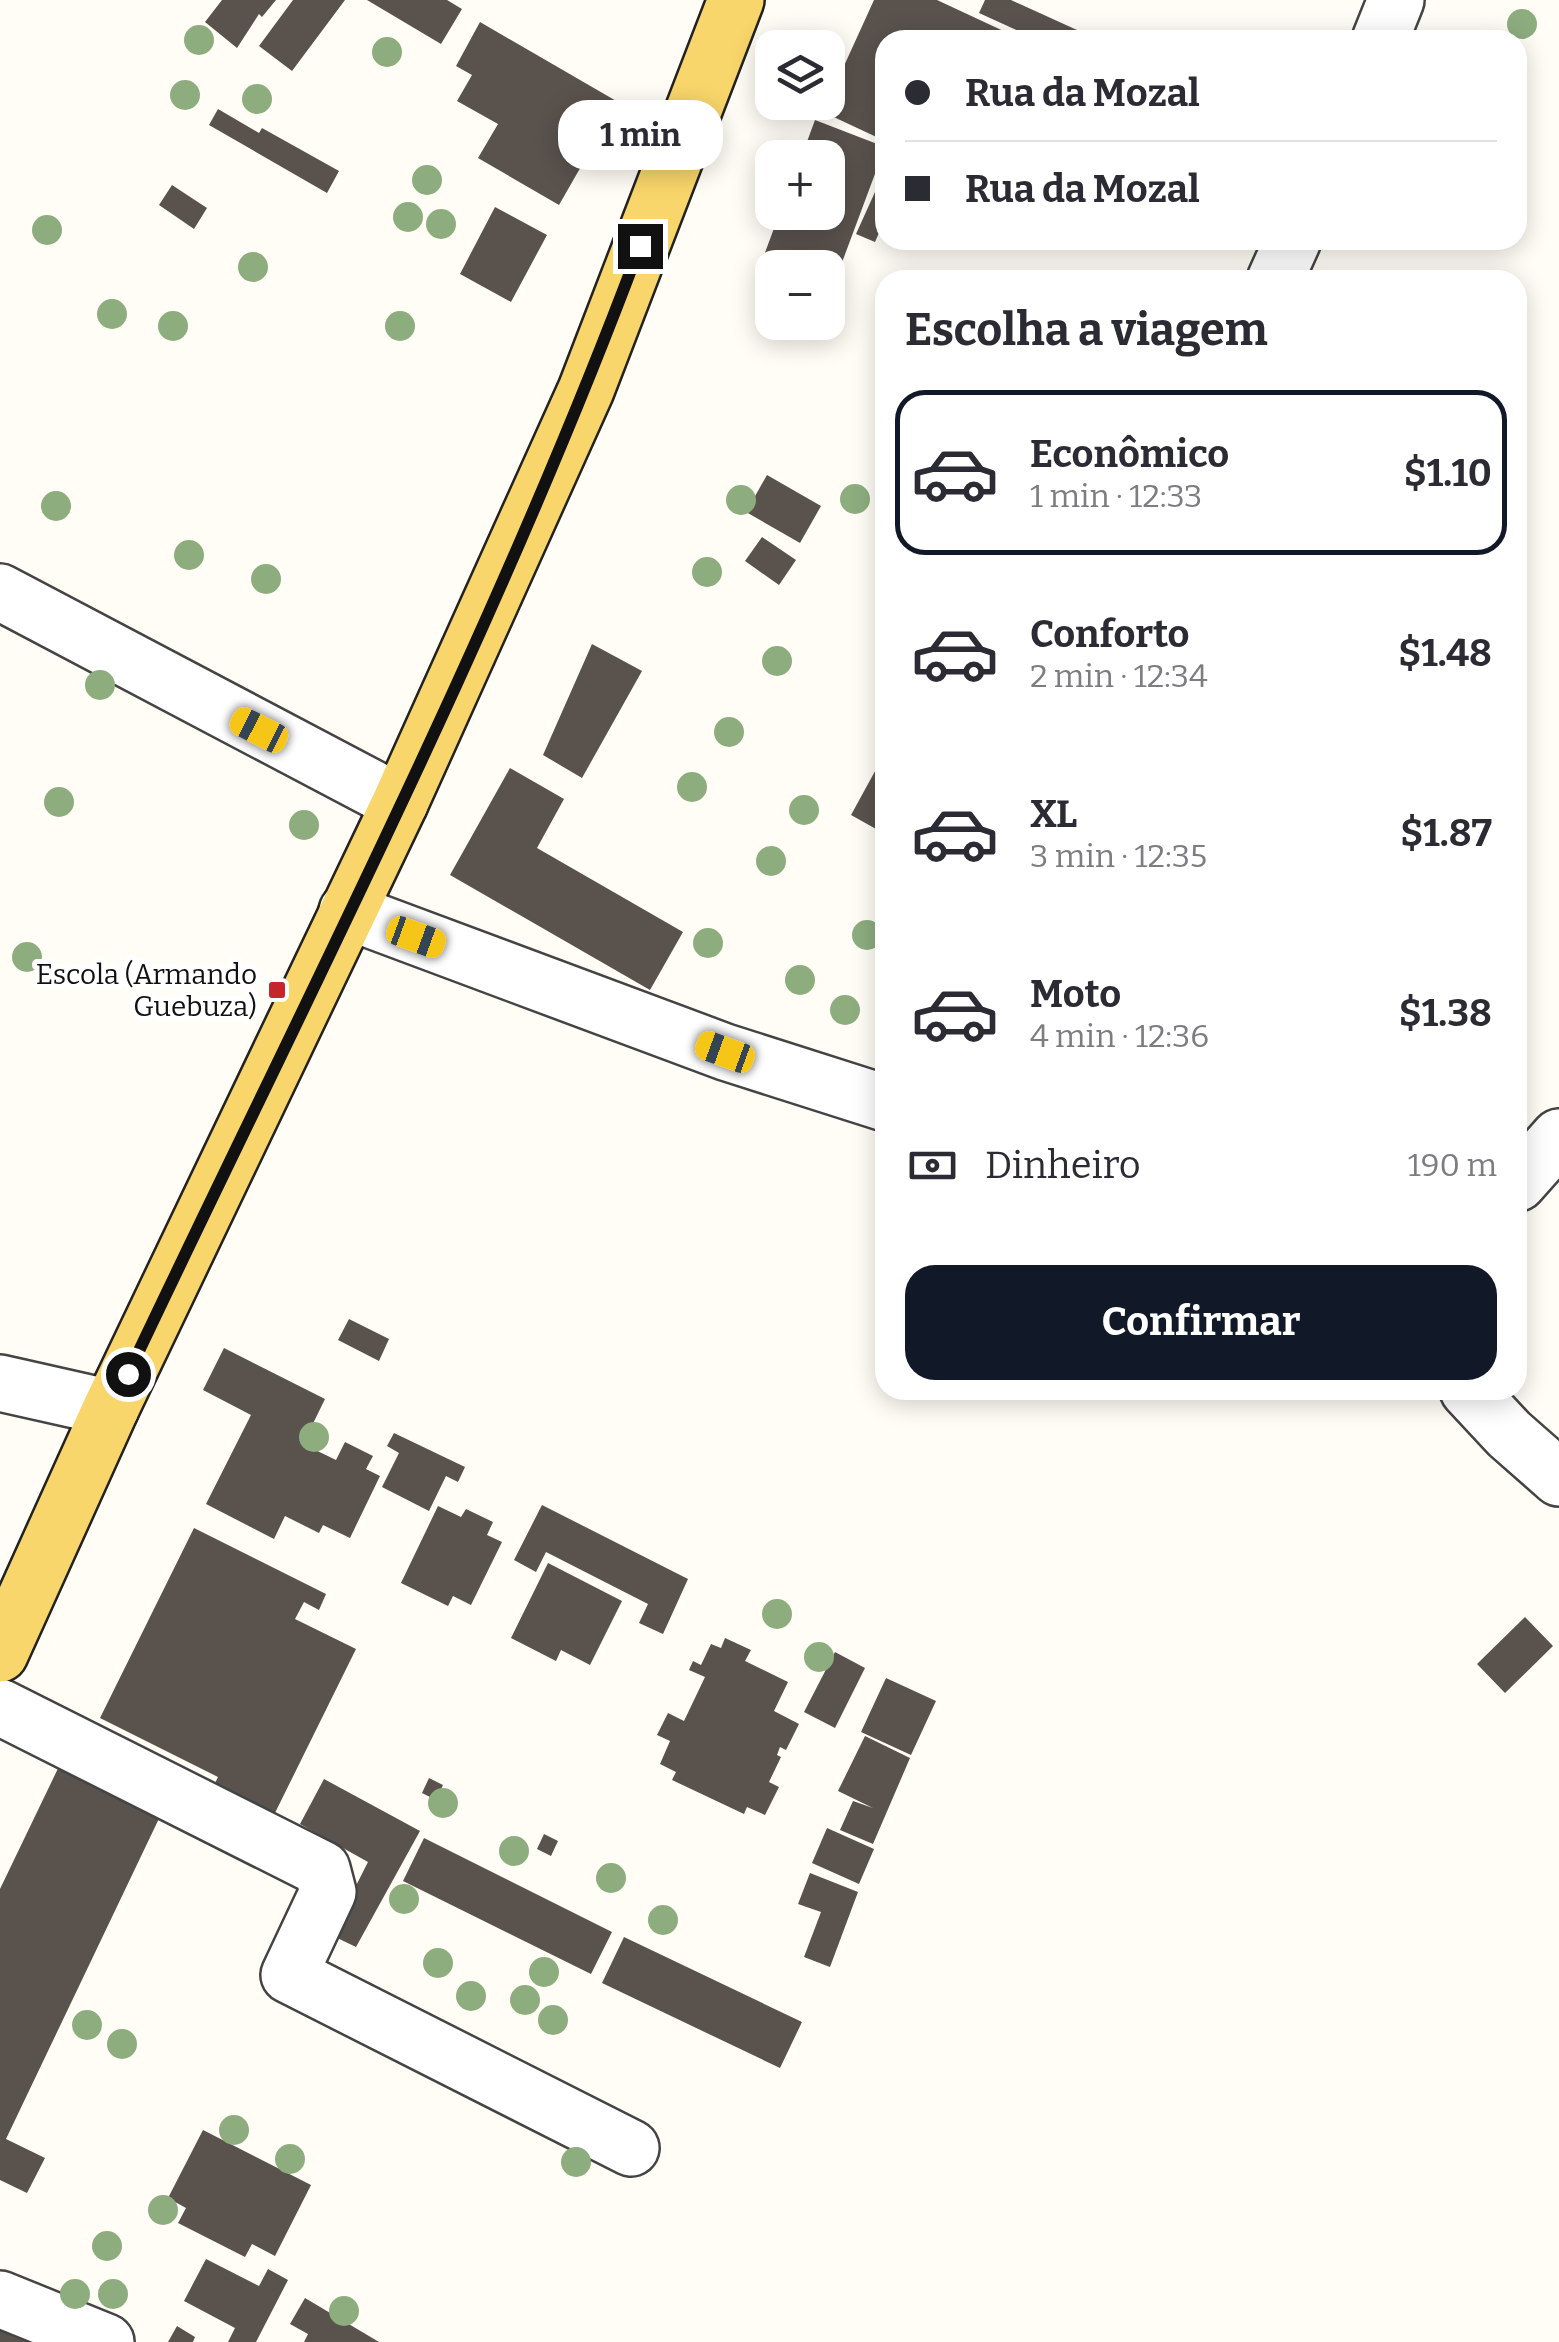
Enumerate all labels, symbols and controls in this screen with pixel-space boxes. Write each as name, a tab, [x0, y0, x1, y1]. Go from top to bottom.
map controls	[755, 30, 845, 340]
button: layers	[755, 30, 845, 120]
text: Rua da Mozal	[965, 70, 1200, 116]
callout: 1 min	[558, 101, 722, 171]
text: 1 min	[600, 116, 681, 154]
button: +	[755, 140, 845, 230]
text: Rua da Mozal	[965, 166, 1200, 212]
route end	[618, 224, 663, 269]
button: −	[755, 250, 845, 340]
text: Escolha a viagem	[905, 303, 1268, 357]
icon: car	[910, 428, 1000, 518]
text: Econômico	[1030, 431, 1229, 477]
text: $1.10	[1404, 450, 1492, 496]
text: 1 min · 12:33	[1030, 477, 1202, 515]
icon: car	[910, 608, 1000, 698]
text: Conforto	[1030, 611, 1190, 657]
text: $1.48	[1398, 630, 1492, 676]
text: 2 min · 12:34	[1030, 657, 1208, 695]
car	[225, 703, 293, 757]
icon: car	[910, 788, 1000, 878]
text: XL	[1030, 791, 1077, 837]
text: $1.87	[1400, 810, 1492, 856]
text: 3 min · 12:35	[1030, 837, 1207, 875]
car	[383, 913, 449, 961]
place label: Escola (Armando Guebuza)	[36, 958, 257, 1023]
icon: car	[910, 968, 1000, 1058]
text: Moto	[1030, 971, 1121, 1017]
marker: Escola (Armando Guebuza)	[266, 979, 288, 1001]
text: $1.38	[1399, 990, 1492, 1036]
text: 4 min · 12:36	[1030, 1017, 1209, 1055]
car	[692, 1028, 758, 1076]
icon: cash	[905, 1138, 960, 1193]
text: Dinheiro	[985, 1142, 1141, 1188]
text: 190 m	[1408, 1146, 1497, 1184]
button: Confirmar	[905, 1265, 1497, 1380]
route start	[106, 1352, 151, 1397]

